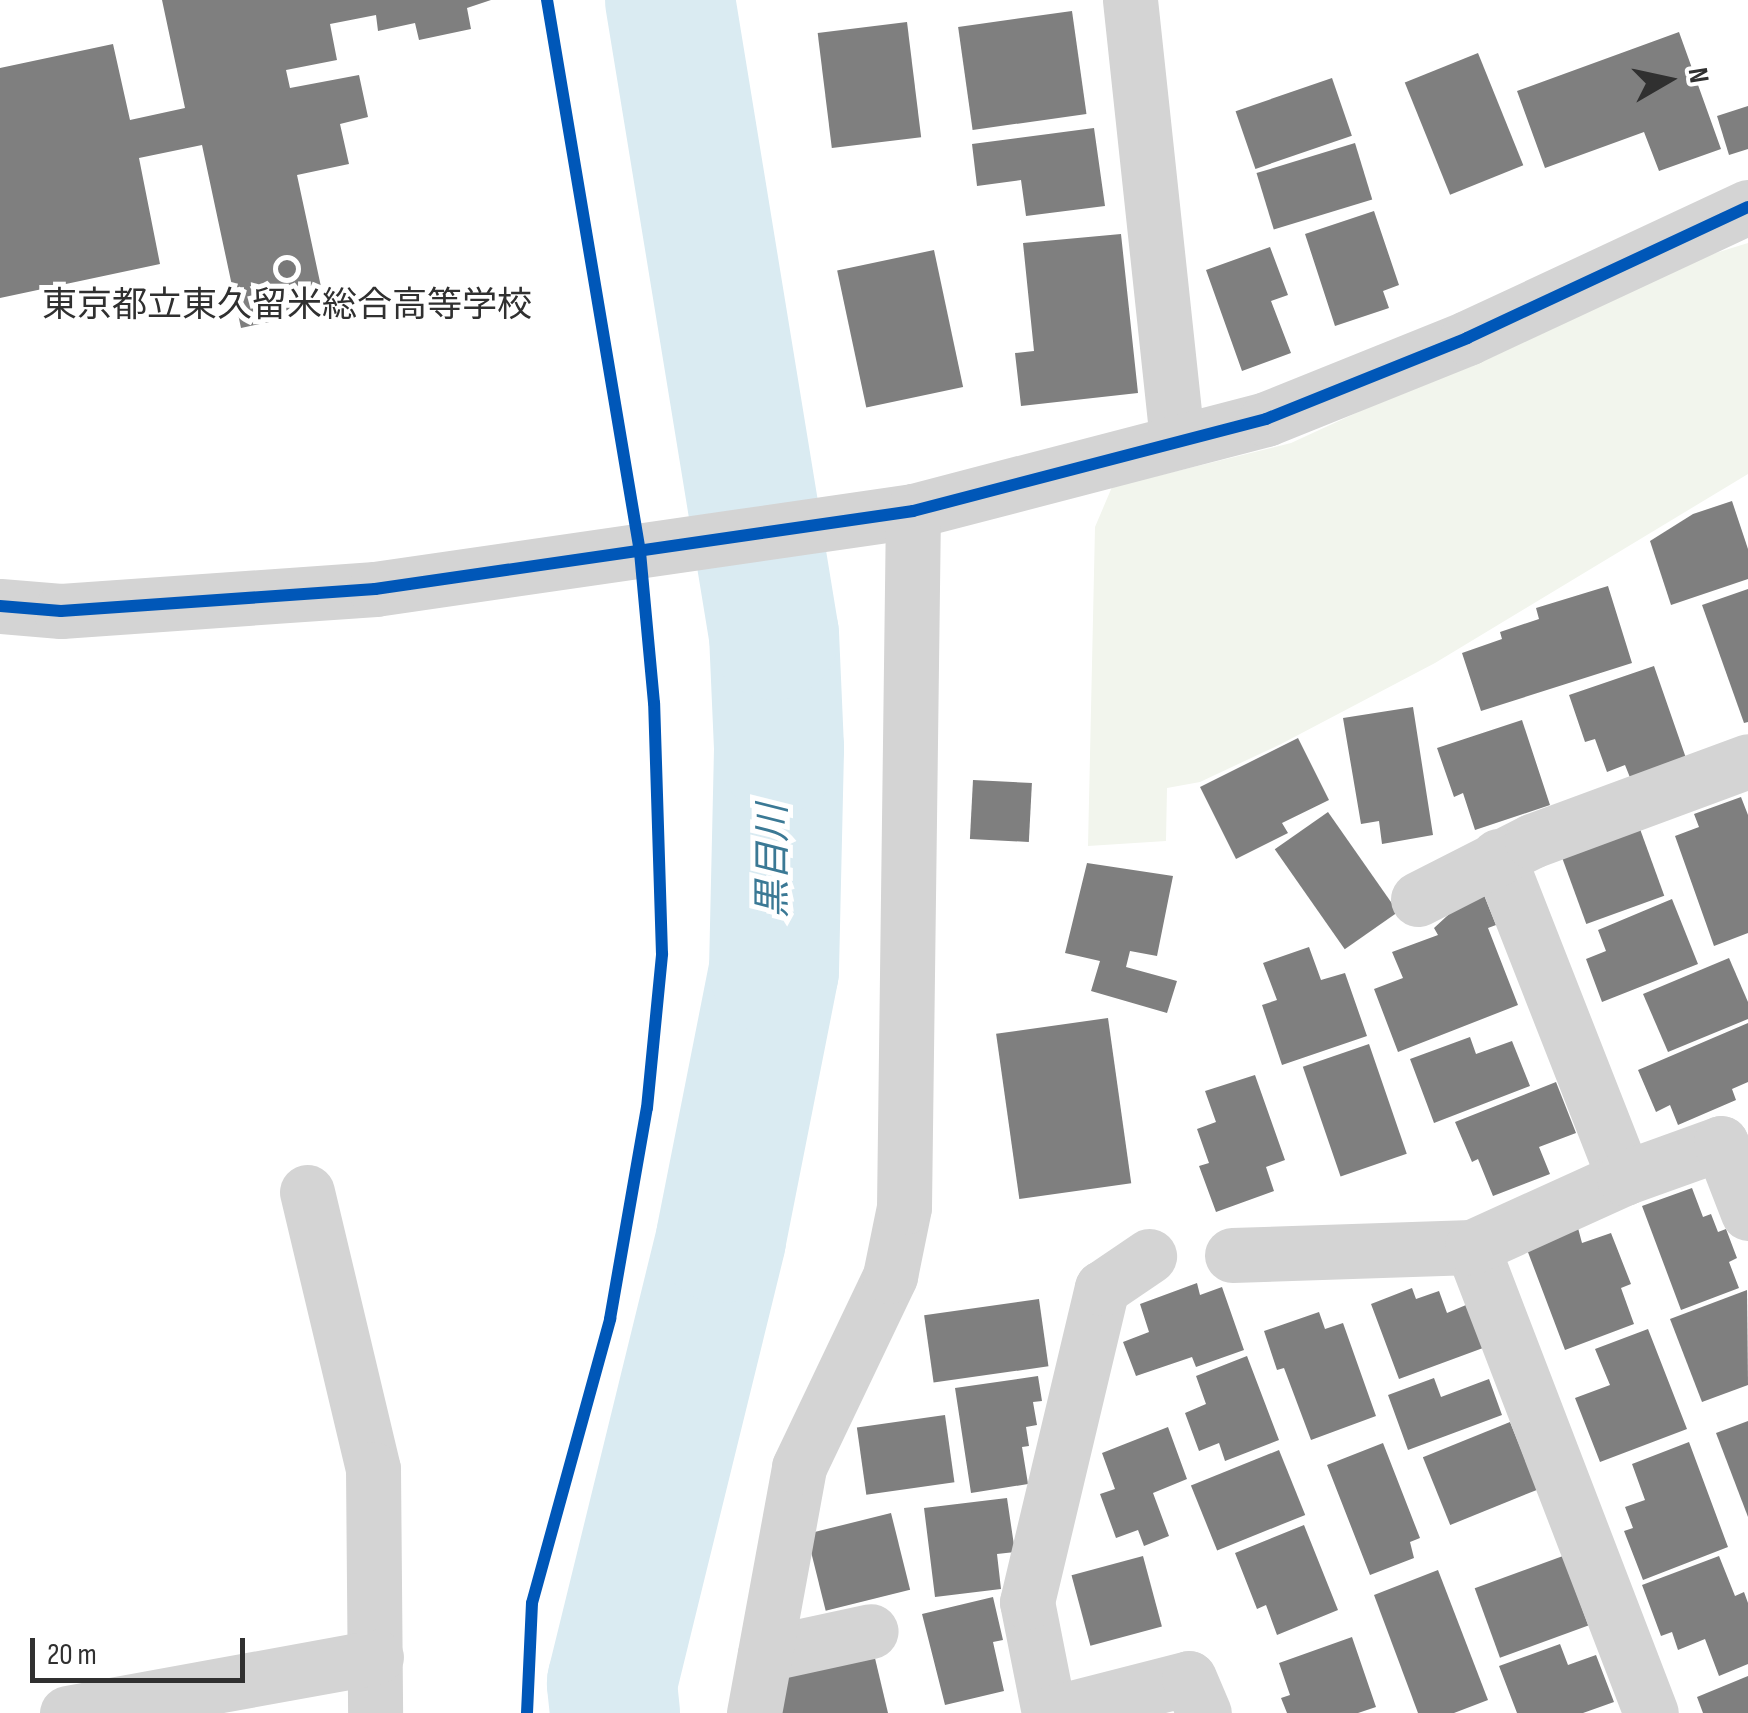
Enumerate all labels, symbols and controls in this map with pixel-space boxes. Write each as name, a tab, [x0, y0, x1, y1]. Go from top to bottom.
north arrow	[1618, 30, 1718, 130]
text: N	[1681, 65, 1716, 85]
marker: 東京都立東久留米総合高等学校	[276, 258, 298, 280]
place label: 東京都立東久留米総合高等学校	[42, 285, 532, 327]
water label: 黒目川	[751, 804, 797, 918]
scale bar	[35, 1618, 250, 1680]
text: 20 m	[47, 1637, 97, 1673]

